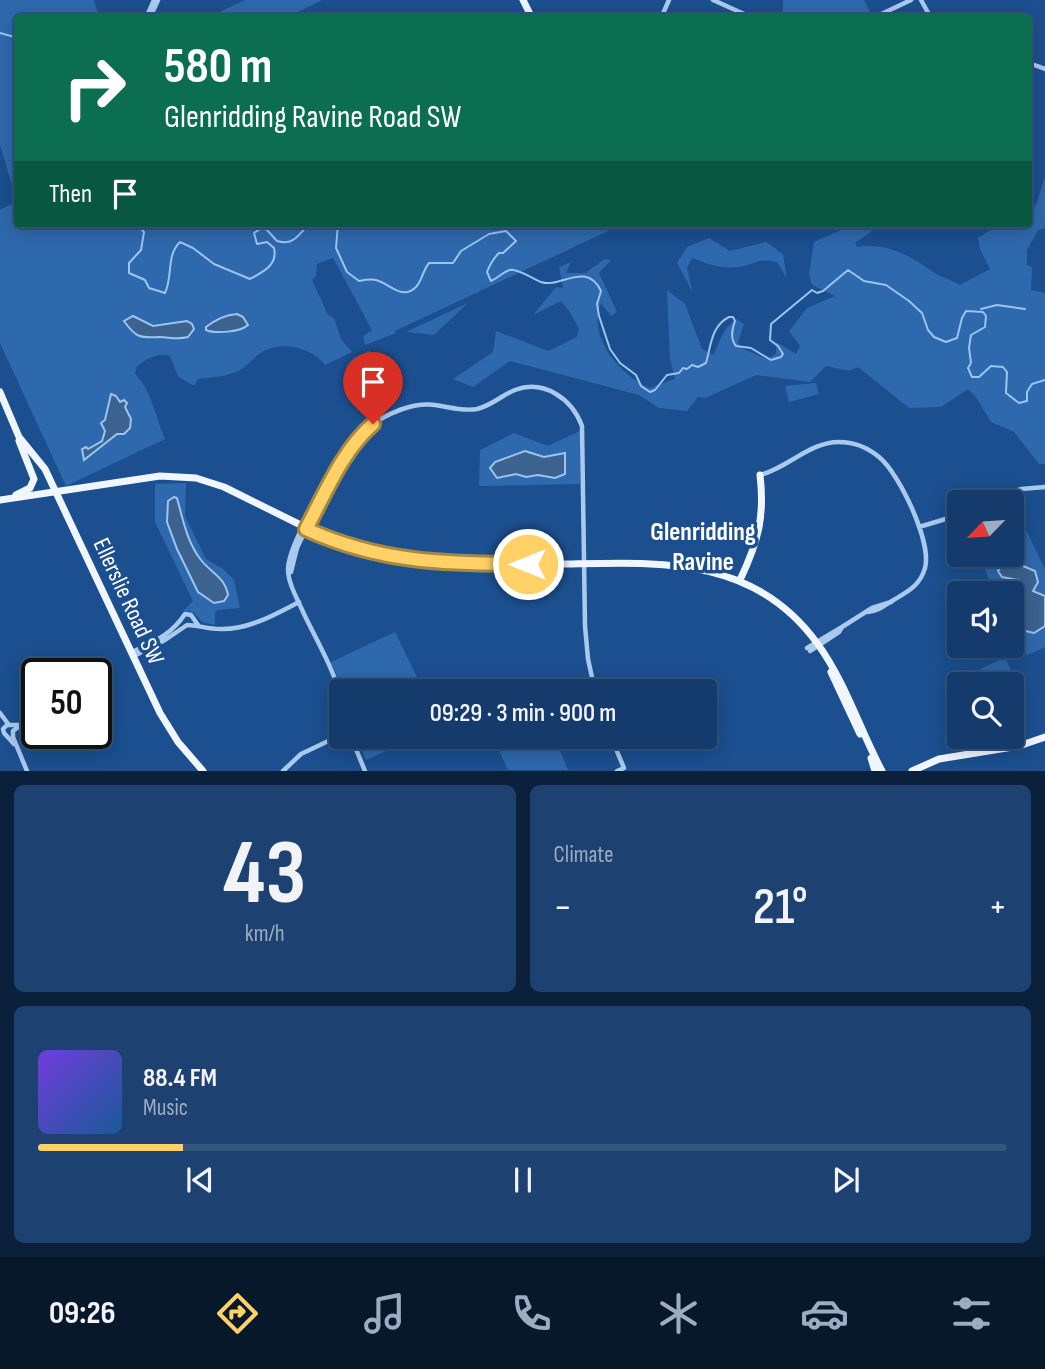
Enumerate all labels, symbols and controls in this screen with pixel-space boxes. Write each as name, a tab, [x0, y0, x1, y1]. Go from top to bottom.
text: 580 m	[164, 38, 272, 97]
icon: right	[49, 42, 140, 133]
text: Glenridding Ravine Road SW	[164, 98, 461, 137]
icon: arrive	[106, 175, 144, 213]
text: Then	[49, 179, 92, 210]
pin	[343, 352, 403, 424]
icon: arrive	[354, 363, 392, 401]
north arrow	[947, 490, 1024, 567]
map controls	[947, 490, 1024, 749]
district label: Glenridding Ravine	[650, 517, 756, 578]
position arrow	[491, 527, 565, 601]
street label: Ellerslie Road SW	[87, 533, 171, 669]
button: sound	[947, 581, 1024, 658]
speed limit sign: 50	[21, 658, 112, 749]
button: search	[947, 672, 1024, 749]
text: 09:29 · 3 min · 900 m	[430, 698, 616, 729]
text: 43	[223, 820, 306, 929]
text: Climate	[554, 841, 613, 869]
text: 21°	[753, 876, 808, 939]
text: −	[554, 885, 572, 930]
text: +	[988, 885, 1007, 930]
text: km/h	[245, 920, 285, 948]
text: 88.4 FM	[143, 1063, 217, 1094]
text: Music	[143, 1094, 188, 1122]
icon: previous	[181, 1161, 219, 1199]
icon: pause	[504, 1161, 542, 1199]
icon: next	[827, 1161, 865, 1199]
icon: directions	[213, 1289, 262, 1338]
icon: music	[360, 1289, 409, 1338]
icon: phone	[507, 1289, 556, 1338]
icon: climate	[654, 1289, 703, 1338]
icon: car	[800, 1289, 849, 1338]
icon: filters	[947, 1289, 996, 1338]
text: 09:26	[49, 1294, 116, 1333]

